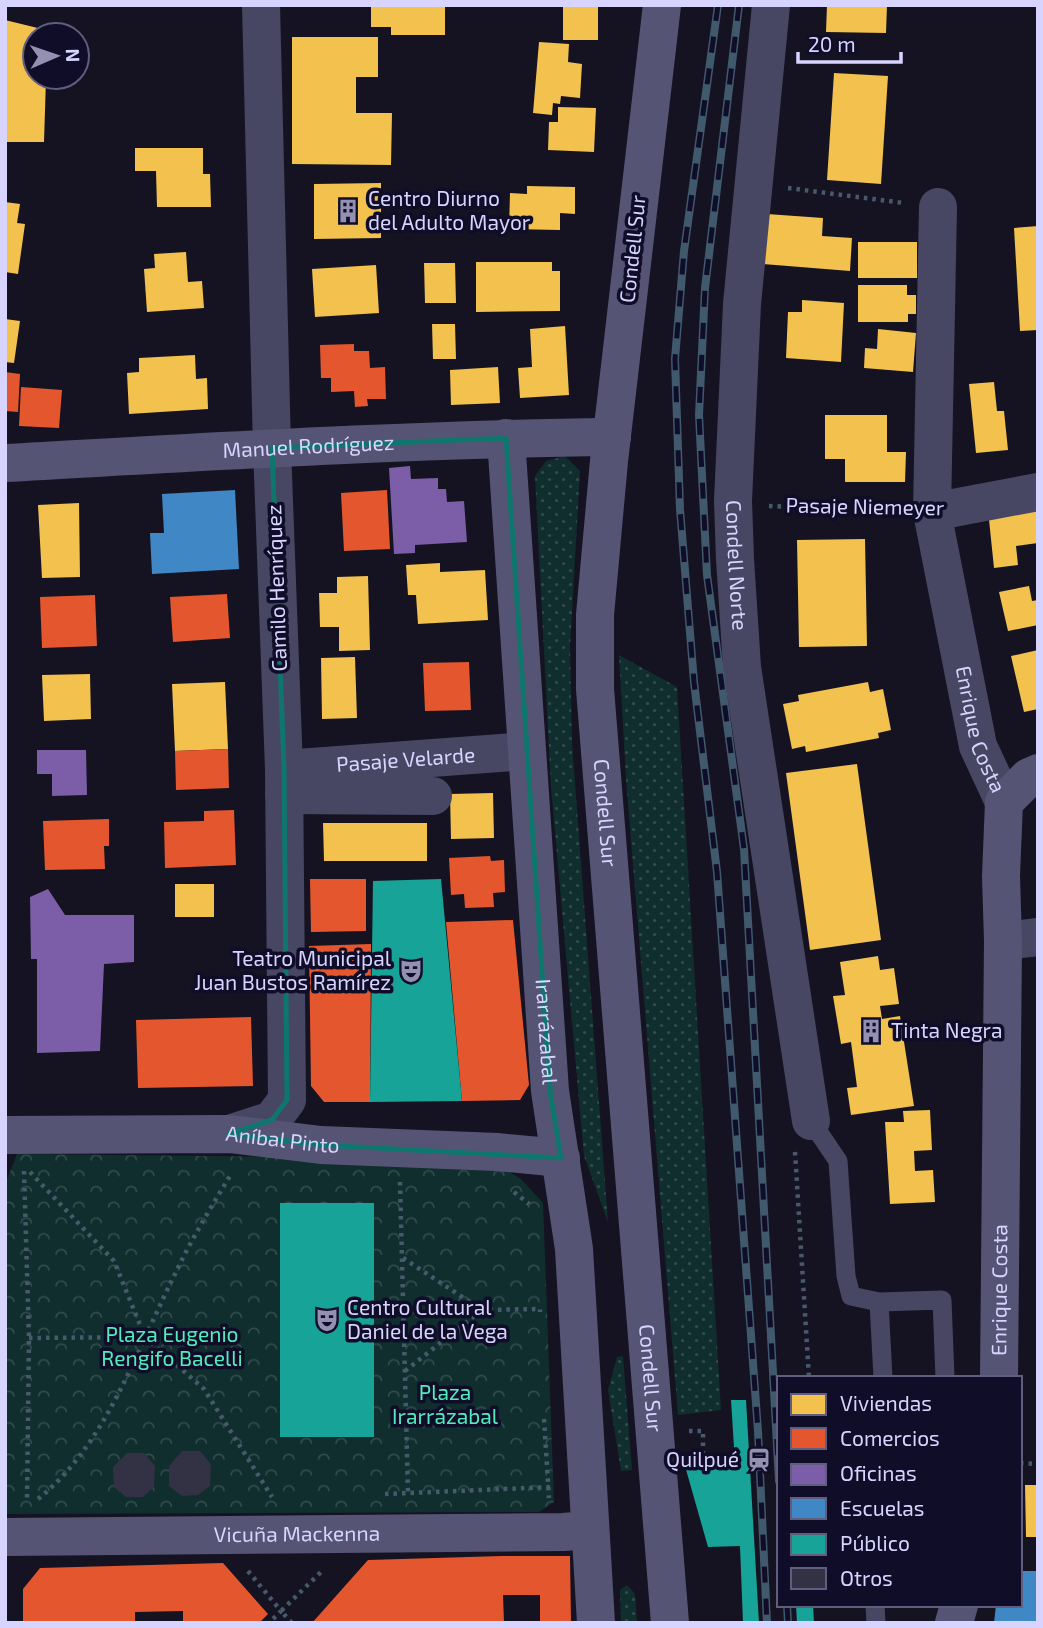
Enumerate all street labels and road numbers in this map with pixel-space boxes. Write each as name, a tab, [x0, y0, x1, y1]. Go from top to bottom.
street label: Condell Sur	[613, 193, 650, 304]
street label: Manuel Rodríguez	[222, 429, 395, 462]
street label: Pasaje Niemeyer	[785, 492, 945, 520]
street label: Condell Norte	[722, 500, 754, 631]
street label: Camilo Henríquez	[260, 504, 291, 672]
street label: Enrique Costa	[952, 663, 1012, 796]
street label: Pasaje Velarde	[335, 741, 476, 776]
street label: Condell Sur	[590, 758, 623, 868]
street label: Irarrázabal	[531, 978, 564, 1086]
street label: Aníbal Pinto	[225, 1120, 340, 1157]
street label: Enrique Costa	[985, 1224, 1011, 1356]
street label: Condell Sur	[635, 1323, 669, 1434]
street label: Vicuña Mackenna	[214, 1520, 380, 1546]

